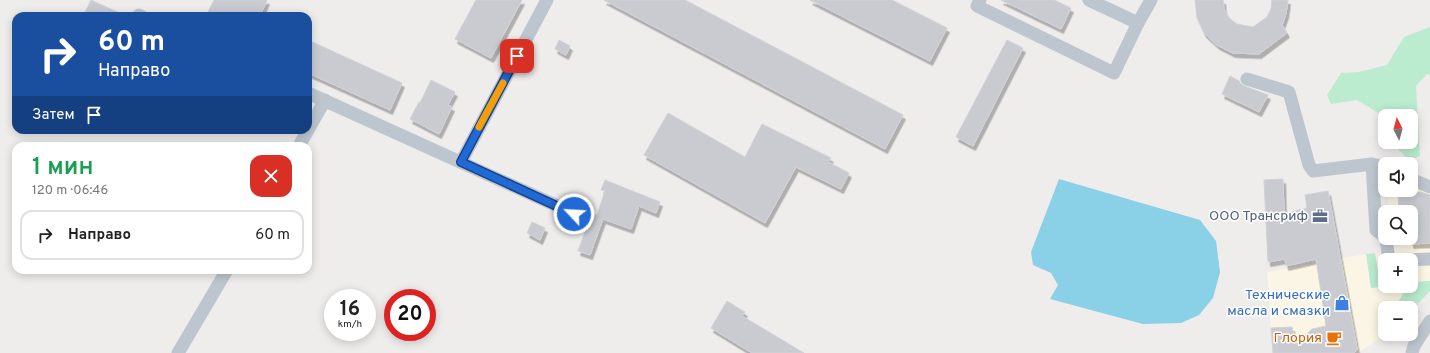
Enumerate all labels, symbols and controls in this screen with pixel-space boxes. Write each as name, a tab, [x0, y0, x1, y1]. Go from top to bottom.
text: 60 m	[98, 25, 165, 61]
icon: right	[32, 28, 84, 80]
pin	[500, 39, 534, 73]
icon: arrive	[506, 45, 528, 67]
text: Направо	[98, 60, 170, 83]
icon: arrive	[83, 104, 105, 126]
text: Затем	[32, 106, 75, 125]
north arrow	[1378, 109, 1418, 149]
map controls	[1378, 109, 1418, 341]
text: 1 мин	[32, 153, 93, 183]
button: close	[250, 155, 292, 197]
button: sound	[1378, 157, 1418, 197]
text: 120 m · 06:46	[32, 183, 108, 199]
position arrow	[553, 193, 595, 235]
button: search	[1378, 205, 1418, 245]
office icon: ООО Трансриф	[1311, 207, 1329, 225]
place label: ООО Трансриф	[1209, 208, 1308, 225]
icon: right	[34, 224, 56, 246]
text: Направо	[68, 226, 131, 245]
text: 60 m	[255, 226, 290, 245]
button: +	[1378, 253, 1418, 293]
place label: Технические масла и смазки	[1227, 287, 1330, 320]
speed limit sign: 20	[384, 289, 436, 341]
shop icon: Технические масла и смазки	[1333, 294, 1351, 312]
text: 16	[340, 297, 360, 323]
button: −	[1378, 301, 1418, 341]
text: km/h	[338, 318, 362, 331]
cafe icon: Глория	[1325, 329, 1343, 347]
place label: Глория	[1273, 330, 1322, 347]

